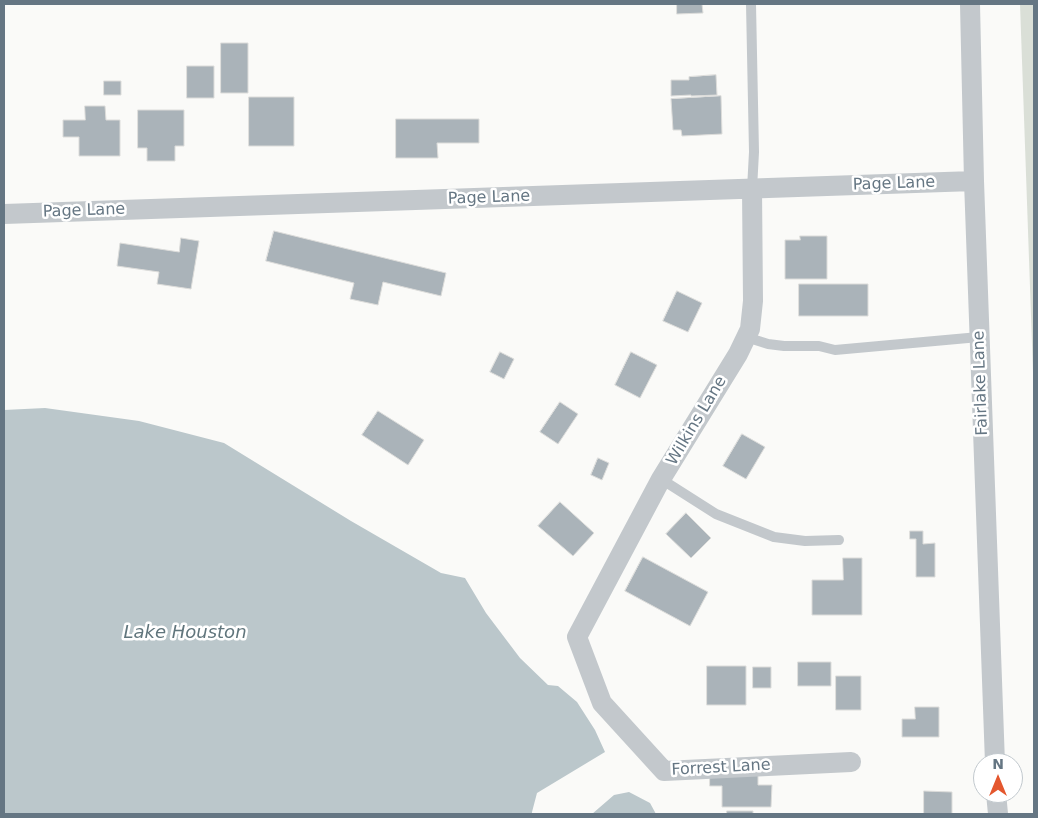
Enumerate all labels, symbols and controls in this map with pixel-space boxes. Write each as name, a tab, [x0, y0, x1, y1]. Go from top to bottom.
street label: Page Lane	[852, 173, 936, 195]
street label: Page Lane	[447, 187, 531, 209]
street label: Page Lane	[42, 200, 126, 222]
street label: Fairlake Lane	[970, 330, 992, 436]
street label: Wilkins Lane	[663, 373, 731, 469]
water label: Lake Houston	[123, 622, 247, 644]
north arrow	[973, 753, 1023, 803]
street label: Forrest Lane	[671, 756, 771, 780]
text: N	[992, 756, 1004, 772]

